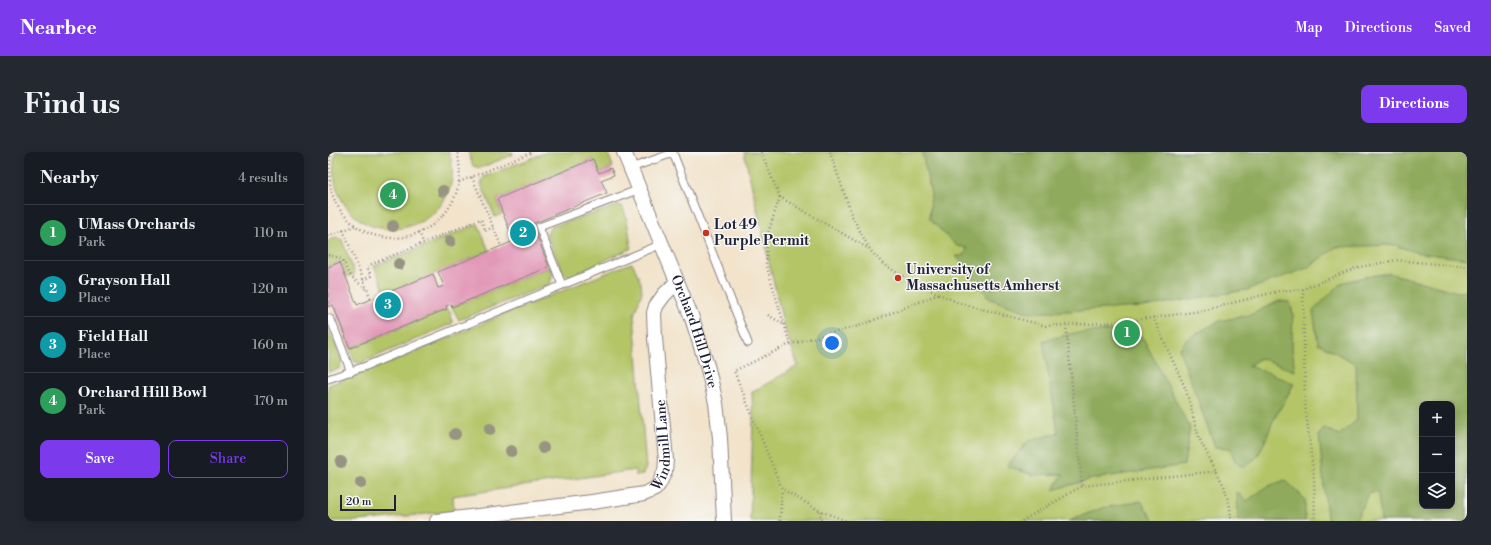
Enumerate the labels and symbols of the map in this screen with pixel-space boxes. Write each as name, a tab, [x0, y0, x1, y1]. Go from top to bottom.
pin: 4	[380, 180, 406, 210]
place label: Lot 49 Purple Permit	[714, 216, 810, 250]
pin: 2	[510, 218, 536, 248]
marker: Lot 49 Purple Permit	[701, 228, 711, 238]
place label: University of Massachusetts Amherst	[906, 261, 1060, 295]
street label: Orchard Hill Drive	[666, 272, 721, 390]
marker: University of Massachusetts Amherst	[893, 273, 903, 283]
pin: 3	[375, 290, 401, 320]
pin: 1	[1114, 318, 1140, 348]
your location	[822, 333, 842, 353]
street label: Windmill Lane	[647, 399, 675, 496]
scale bar	[340, 493, 396, 512]

